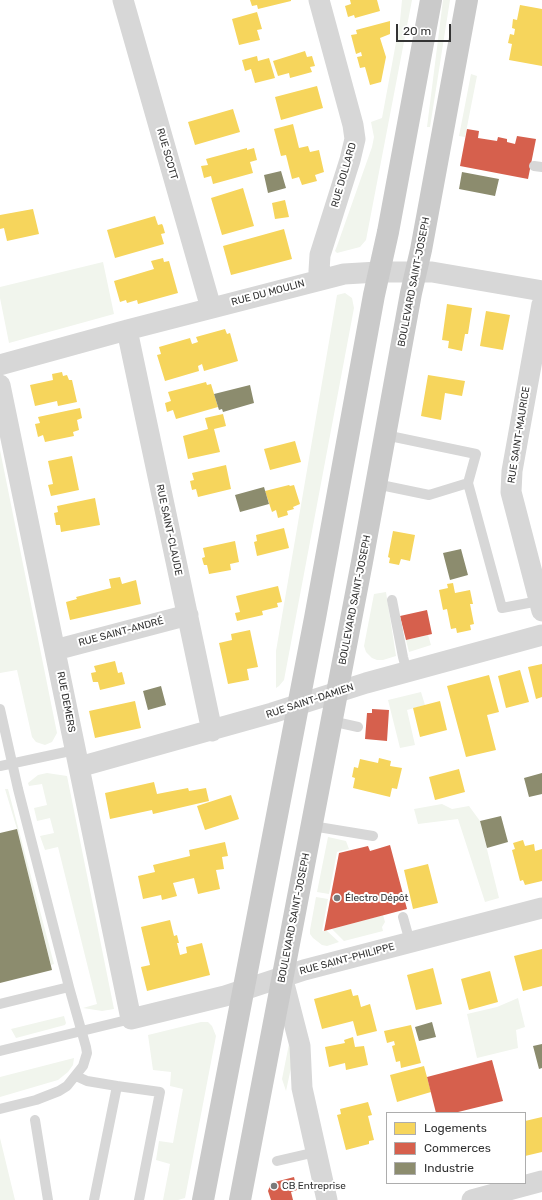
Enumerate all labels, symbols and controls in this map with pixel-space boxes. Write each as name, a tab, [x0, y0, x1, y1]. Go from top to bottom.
scale bar	[398, 16, 453, 42]
text: 20 m	[403, 24, 431, 38]
street label: RUE SCOTT	[154, 127, 180, 181]
street label: RUE DOLLARD	[329, 141, 359, 209]
street label: BOULEVARD SAINT-JOSEPH	[396, 216, 432, 348]
street label: RUE DU MOULIN	[230, 277, 306, 309]
street label: RUE SAINT-MAURICE	[505, 386, 533, 484]
street label: RUE SAINT-CLAUDE	[153, 483, 185, 577]
street label: BOULEVARD SAINT-JOSEPH	[337, 534, 373, 666]
street label: RUE SAINT-ANDRÉ	[77, 615, 165, 649]
street label: RUE DEMERS	[54, 671, 78, 733]
street label: RUE SAINT-DAMIEN	[265, 681, 355, 721]
street label: BOULEVARD SAINT-JOSEPH	[276, 852, 312, 984]
place label: Électro Dépôt	[345, 892, 408, 904]
marker: Électro Dépôt	[332, 893, 342, 903]
street label: RUE SAINT-PHILIPPE	[298, 941, 396, 977]
legend	[386, 1112, 526, 1184]
text: Logements	[424, 1121, 487, 1135]
text: Commerces	[424, 1141, 491, 1155]
text: Industrie	[424, 1161, 474, 1175]
place label: CB Entreprise	[282, 1180, 346, 1192]
marker: CB Entreprise	[269, 1181, 279, 1191]

